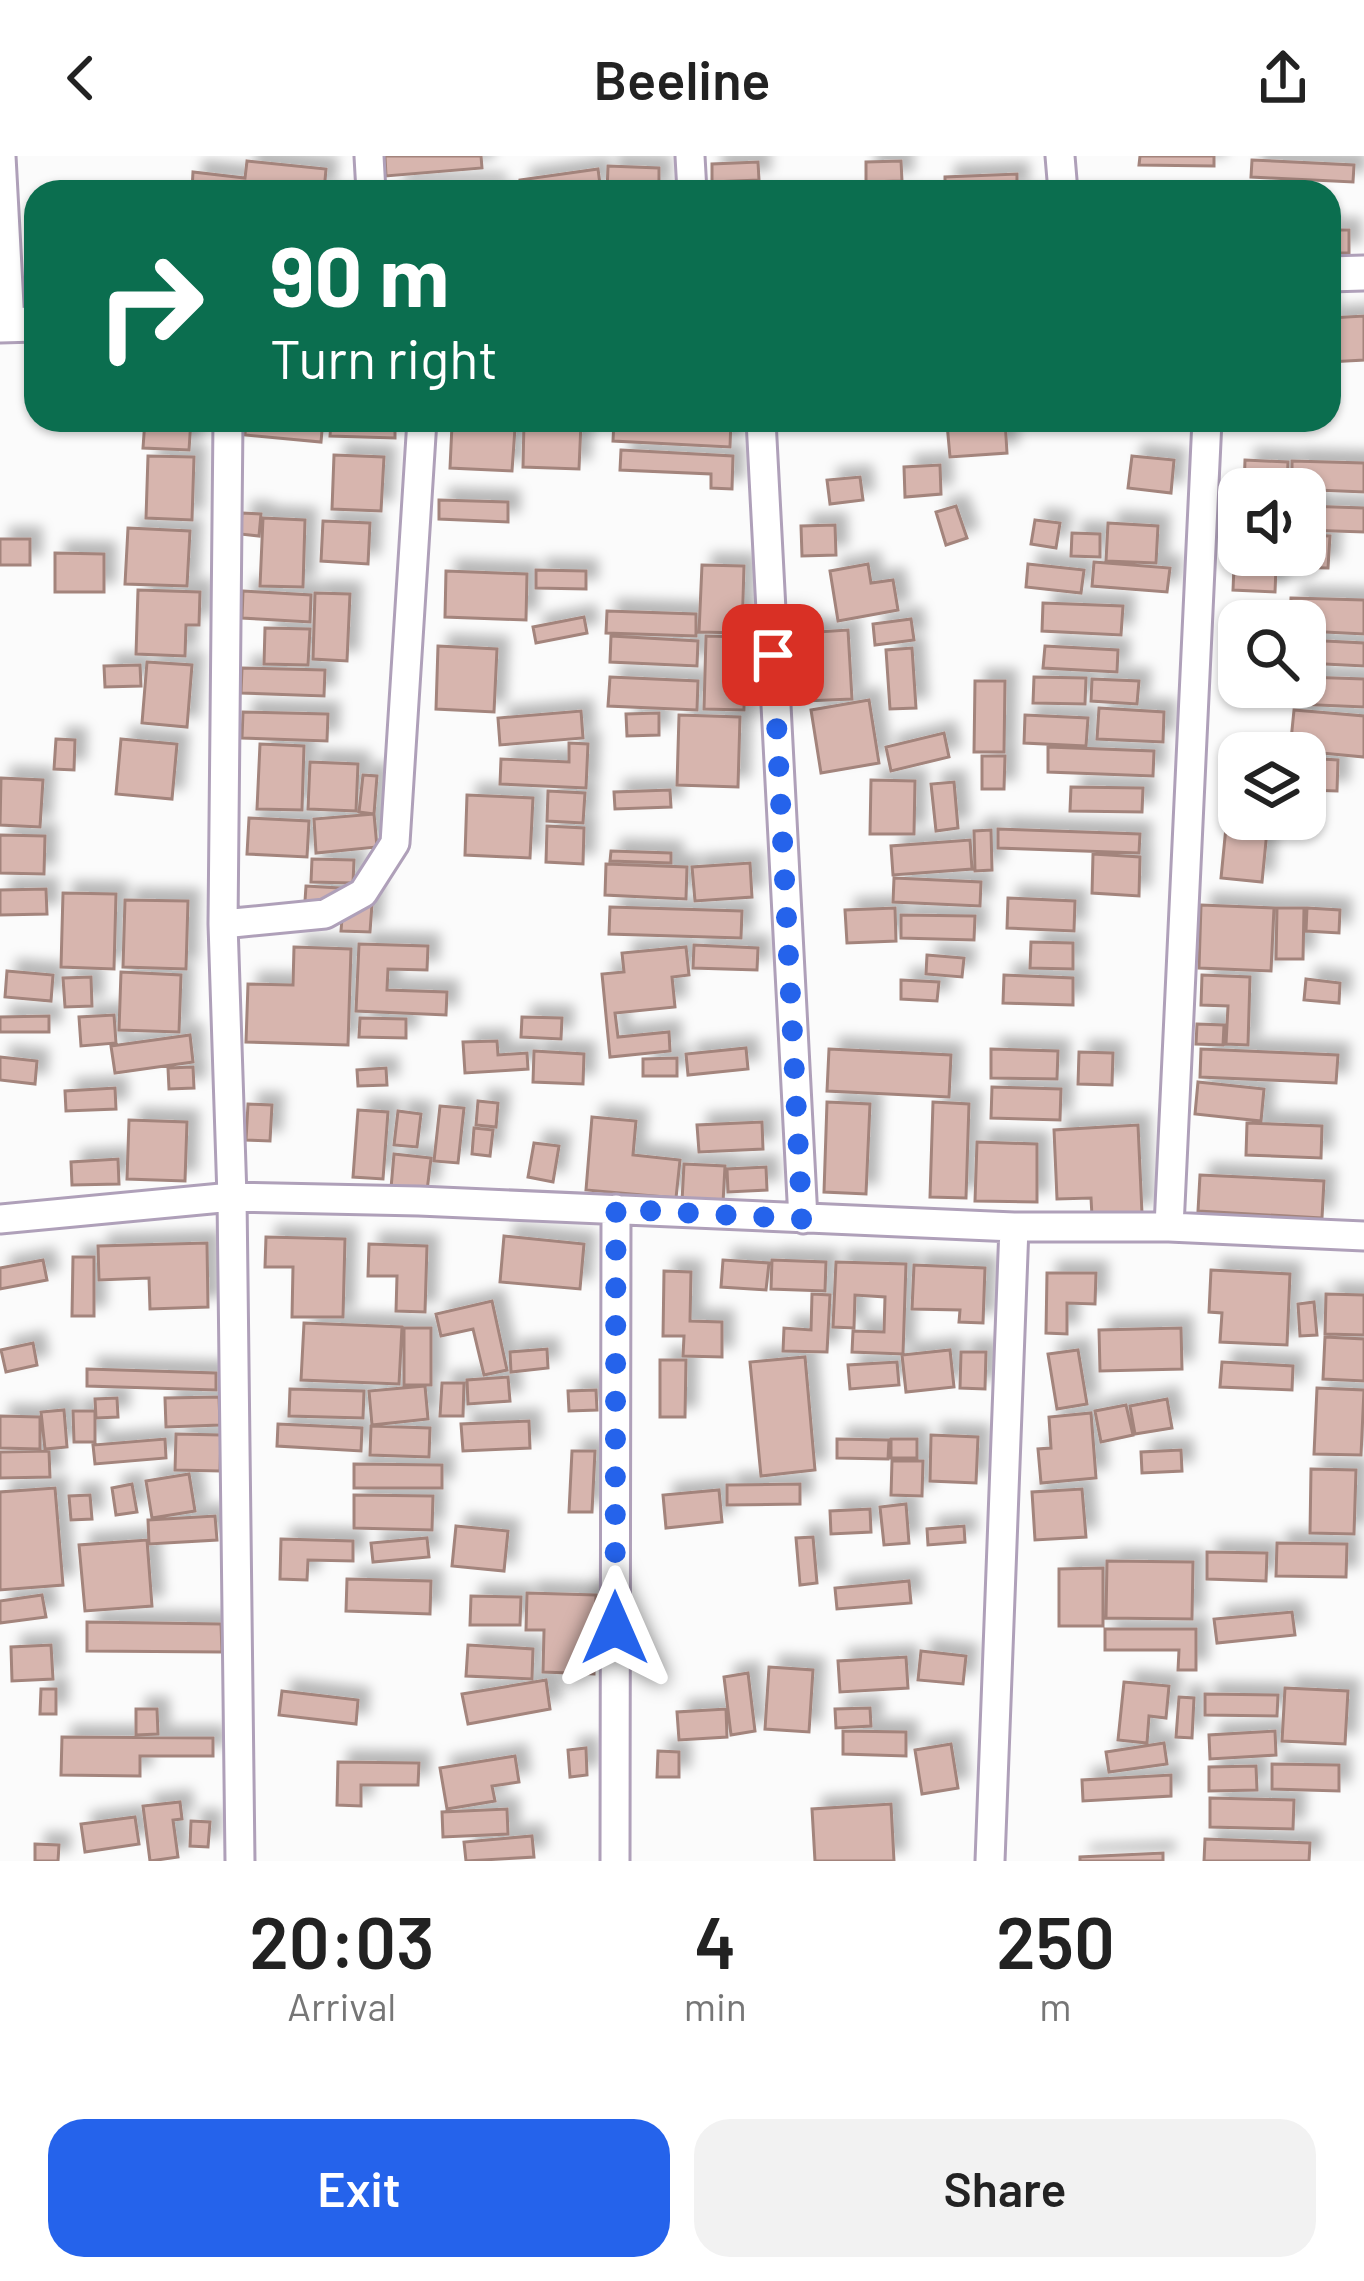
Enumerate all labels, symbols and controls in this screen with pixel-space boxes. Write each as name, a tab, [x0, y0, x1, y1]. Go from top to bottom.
icon: back	[48, 45, 114, 111]
icon: share	[1250, 45, 1316, 111]
text: Beeline	[593, 46, 771, 111]
text: 90 m	[270, 223, 449, 324]
icon: right	[72, 228, 228, 384]
text: Turn right	[270, 325, 498, 390]
map controls	[1218, 468, 1326, 840]
button: sound	[1218, 468, 1326, 576]
button: search	[1218, 600, 1326, 708]
pin	[722, 604, 824, 706]
icon: arrive	[740, 622, 806, 688]
button: layers	[1218, 732, 1326, 840]
position arrow	[552, 1565, 678, 1691]
text: 20:03	[249, 1897, 434, 1983]
text: 4	[694, 1897, 736, 1983]
text: 250	[996, 1897, 1115, 1983]
text: Arrival	[287, 1982, 396, 2029]
text: min	[684, 1982, 747, 2029]
text: m	[1039, 1982, 1072, 2029]
button: Exit	[48, 2119, 670, 2257]
button: Share	[694, 2119, 1316, 2257]

